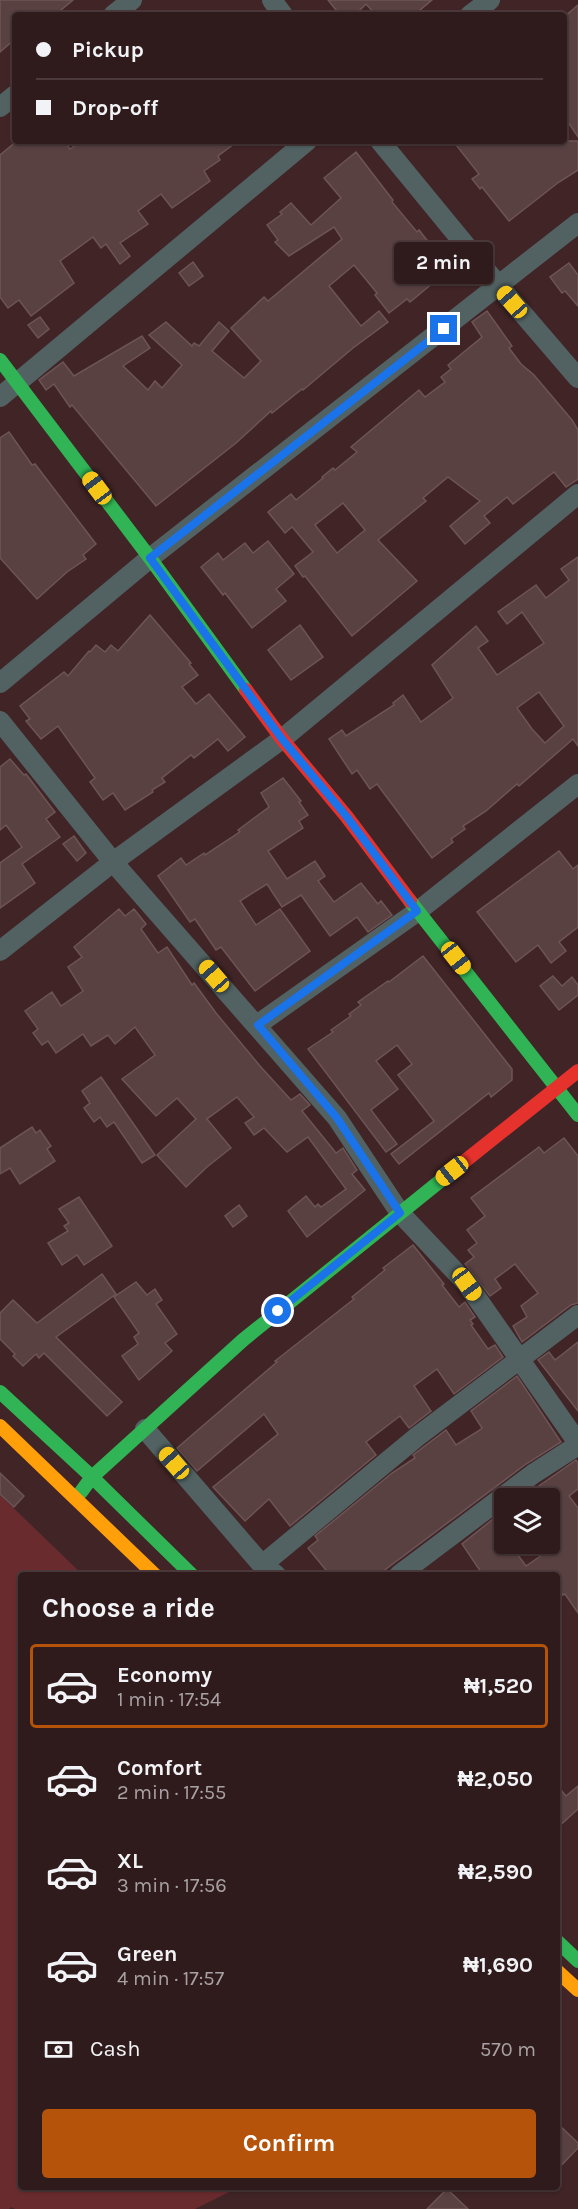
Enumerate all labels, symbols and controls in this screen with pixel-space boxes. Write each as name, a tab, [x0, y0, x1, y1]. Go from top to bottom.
text: Pickup	[72, 37, 144, 63]
text: Drop-off	[72, 95, 158, 121]
callout: 2 min	[394, 242, 494, 284]
text: 2 min	[416, 251, 471, 274]
car	[493, 283, 531, 321]
route end	[430, 315, 457, 342]
car	[79, 468, 115, 508]
car	[438, 938, 474, 978]
car	[195, 957, 233, 995]
car	[432, 1153, 472, 1189]
car	[449, 1264, 485, 1304]
route start	[264, 1297, 291, 1324]
car	[155, 1444, 193, 1482]
map controls	[494, 1488, 560, 1554]
button: layers	[494, 1488, 560, 1554]
text: Choose a ride	[42, 1592, 215, 1624]
icon: car	[45, 1659, 99, 1713]
text: Economy	[117, 1662, 212, 1688]
text: ₦1,520	[464, 1673, 533, 1699]
text: 1 min · 17:54	[117, 1688, 221, 1711]
icon: car	[45, 1752, 99, 1806]
text: Comfort	[117, 1755, 202, 1781]
text: ₦2,050	[458, 1766, 533, 1792]
text: 2 min · 17:55	[117, 1781, 226, 1804]
icon: car	[45, 1845, 99, 1899]
text: XL	[117, 1848, 143, 1874]
text: ₦2,590	[458, 1859, 533, 1885]
text: 3 min · 17:56	[117, 1874, 227, 1897]
icon: car	[45, 1938, 99, 1992]
text: Green	[117, 1941, 178, 1967]
text: ₦1,690	[463, 1952, 533, 1978]
text: 4 min · 17:57	[117, 1967, 224, 1990]
icon: cash	[42, 2033, 75, 2066]
text: Cash	[90, 2036, 140, 2062]
text: 570 m	[480, 2038, 536, 2061]
button: Confirm	[42, 2109, 536, 2178]

